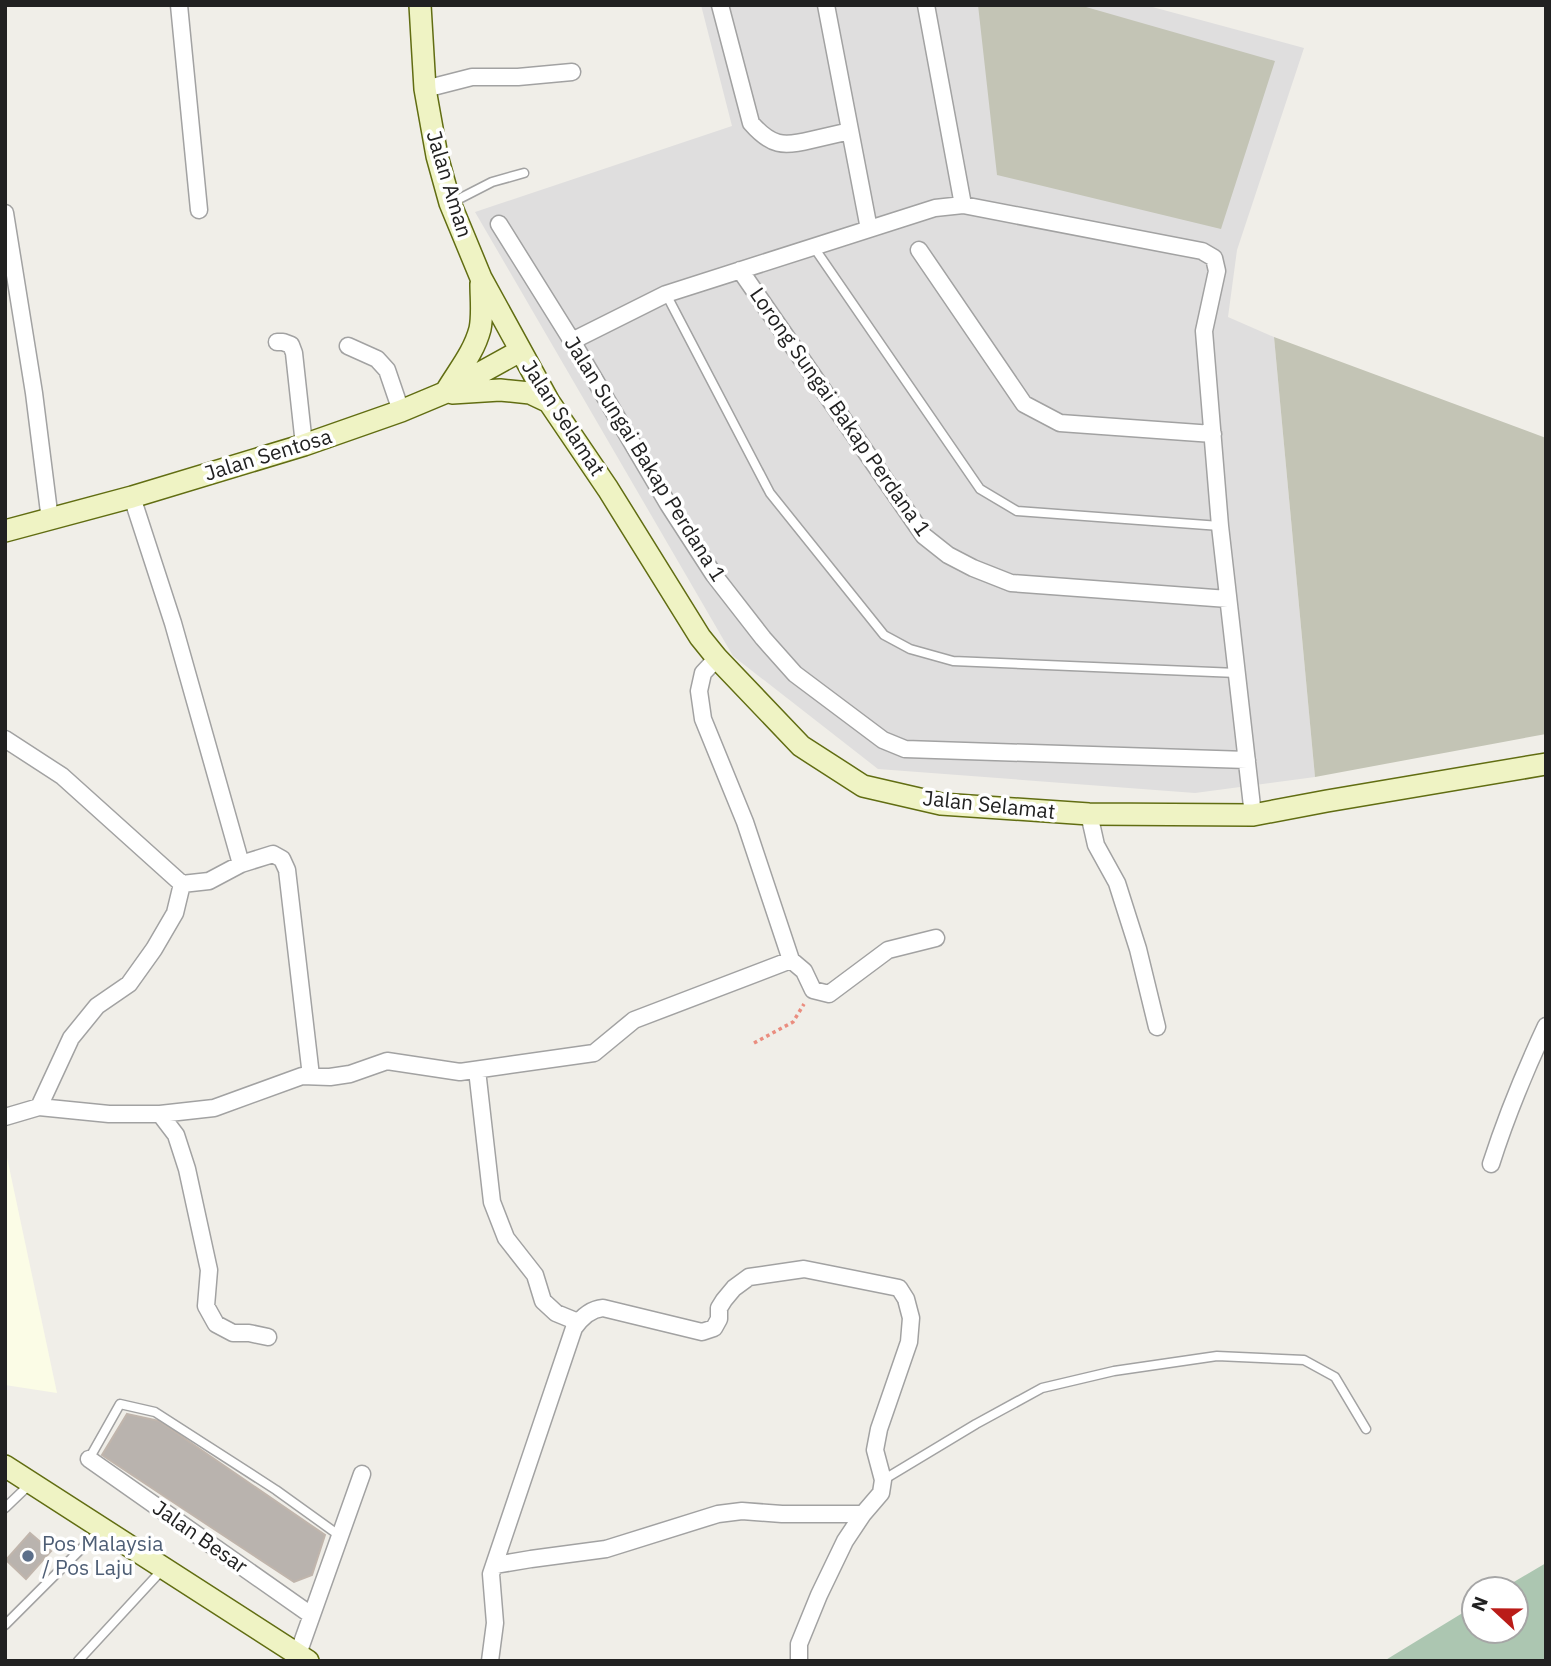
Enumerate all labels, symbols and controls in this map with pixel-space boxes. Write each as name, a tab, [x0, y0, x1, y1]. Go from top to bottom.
street label: Jalan Aman	[420, 127, 480, 241]
street label: Lorong Sungai Bakap Perdana 1	[744, 281, 938, 541]
street label: Jalan Sungai Bakap Perdana 1	[559, 331, 733, 586]
street label: Jalan Selamat	[516, 354, 612, 481]
street label: Jalan Sentosa	[201, 421, 335, 487]
street label: Jalan Selamat	[921, 783, 1057, 825]
street label: Jalan Besar	[147, 1493, 254, 1579]
place label: Pos Malaysia / Pos Laju	[42, 1529, 163, 1581]
marker: Pos Malaysia / Pos Laju	[20, 1548, 36, 1564]
north arrow	[1460, 1575, 1530, 1645]
text: N	[1466, 1593, 1493, 1615]

